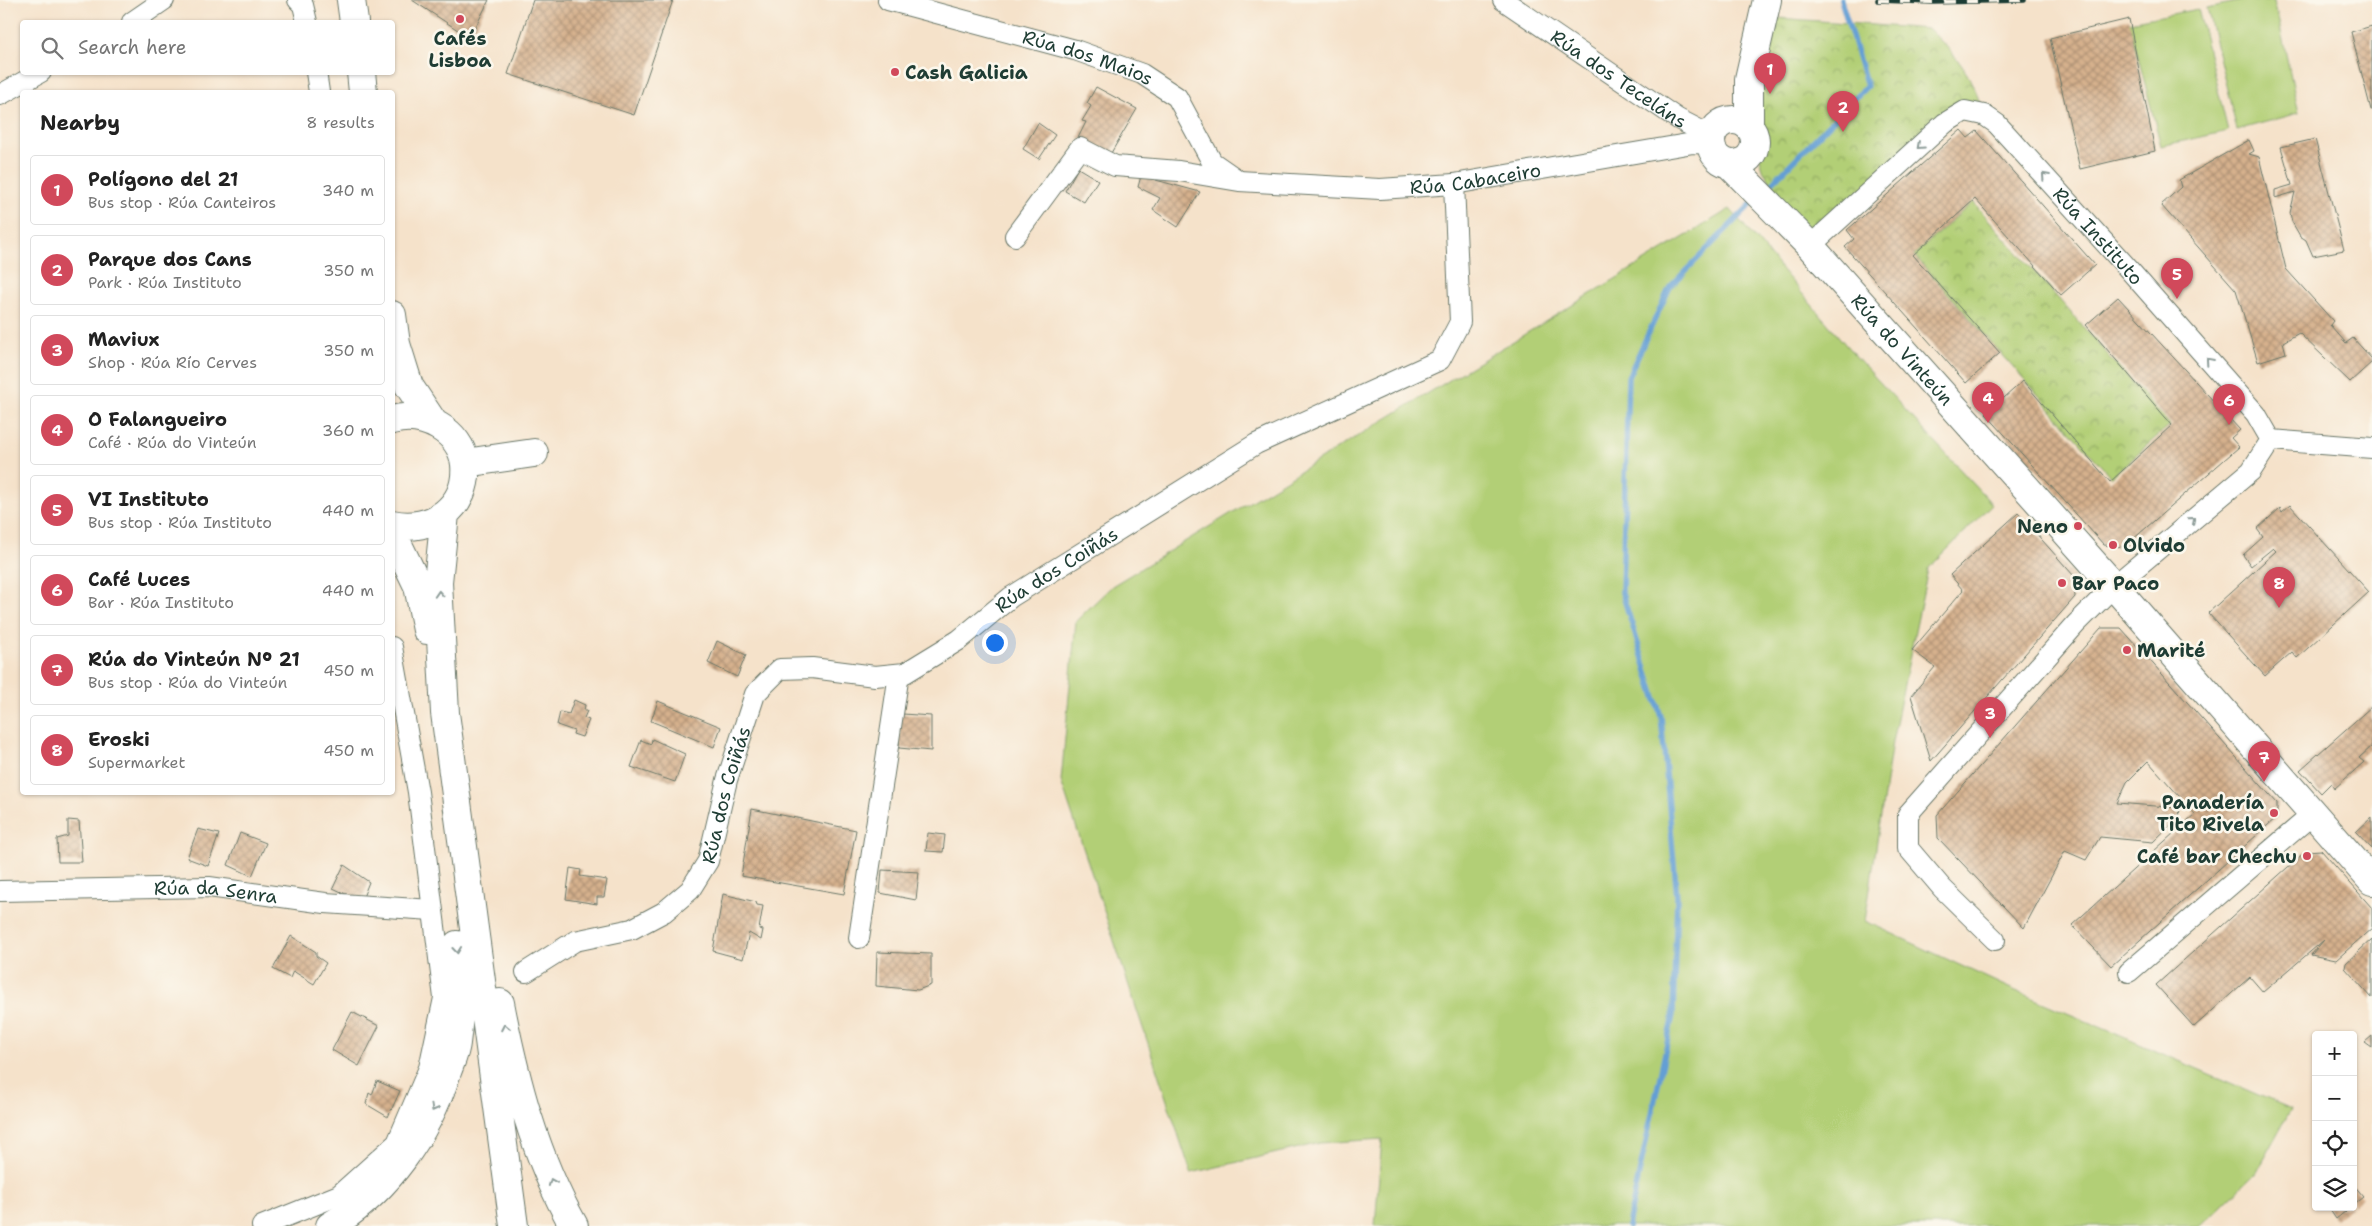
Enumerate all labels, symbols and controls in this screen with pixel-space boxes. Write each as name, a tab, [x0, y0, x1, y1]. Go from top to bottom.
marker: Cafés Lisboa	[454, 13, 466, 25]
search box	[20, 20, 395, 75]
street label: Rúa dos Maios	[1020, 24, 1158, 91]
street label: Rúa dos Teceláns	[1546, 24, 1691, 134]
place label: Cafés Lisboa	[429, 26, 492, 73]
icon: search	[38, 34, 66, 62]
text: Search here	[78, 35, 187, 60]
pin: 1	[1754, 53, 1786, 94]
place label: Cash Galicia	[905, 60, 1028, 85]
marker: Cash Galicia	[889, 66, 901, 78]
pin: 2	[1827, 91, 1859, 132]
text: Nearby	[40, 109, 120, 137]
text: 8 results	[306, 112, 375, 133]
one-way arrow	[1917, 140, 1926, 149]
street label: Rúa Cabaceiro	[1409, 157, 1543, 200]
text: Polígono del 21	[88, 167, 238, 192]
one-way arrow	[2042, 173, 2051, 182]
text: 1	[53, 180, 61, 201]
text: 340 m	[322, 180, 374, 201]
street label: Rúa Instituto	[2047, 182, 2149, 290]
text: Bus stop · Rúa Canteiros	[88, 192, 276, 213]
text: Parque dos Cans	[88, 247, 252, 272]
pin: 5	[2161, 258, 2193, 299]
text: 2	[51, 260, 63, 281]
text: 350 m	[323, 260, 374, 281]
text: Park · Rúa Instituto	[88, 272, 242, 293]
street label: Rúa do Vinteún	[1846, 289, 1959, 411]
text: Maviux	[88, 327, 160, 352]
text: 3	[51, 340, 63, 361]
text: 350 m	[323, 340, 374, 361]
text: Shop · Rúa Río Cerves	[88, 352, 257, 373]
one-way arrow	[2205, 357, 2214, 366]
pin: 4	[1972, 382, 2004, 423]
pin: 6	[2213, 384, 2245, 425]
text: O Falangueiro	[88, 407, 227, 432]
text: 4	[51, 420, 63, 441]
text: 360 m	[322, 420, 374, 441]
text: Café · Rúa do Vinteún	[88, 432, 256, 453]
text: VI Instituto	[88, 487, 209, 512]
text: 5	[52, 500, 62, 521]
text: 440 m	[322, 500, 374, 521]
text: Bus stop · Rúa Instituto	[88, 512, 272, 533]
place label: Neno	[2017, 514, 2068, 539]
one-way arrow	[2186, 517, 2195, 526]
marker: Neno	[2072, 520, 2084, 532]
street label: Rúa dos Coiñás	[990, 521, 1123, 618]
place label: Olvido	[2123, 533, 2185, 558]
marker: Olvido	[2107, 539, 2119, 551]
text: Café Luces	[88, 567, 190, 592]
pin: 8	[2263, 567, 2295, 608]
place label: Bar Paco	[2072, 571, 2159, 596]
marker: Bar Paco	[2056, 577, 2068, 589]
text: 6	[51, 580, 63, 601]
text: 440 m	[322, 580, 374, 601]
one-way arrow	[434, 590, 444, 598]
text: Bar · Rúa Instituto	[88, 592, 234, 613]
your location	[982, 630, 1008, 656]
place label: Marité	[2137, 638, 2206, 663]
marker: Marité	[2121, 644, 2133, 656]
text: Rúa do Vinteún Nº 21	[88, 647, 300, 672]
text: 7	[51, 660, 63, 681]
text: 450 m	[323, 660, 374, 681]
text: Bus stop · Rúa do Vinteún	[88, 672, 287, 693]
pin: 3	[1974, 697, 2006, 738]
street label: Rúa dos Coiñás	[696, 723, 757, 866]
text: Eroski	[88, 727, 150, 752]
text: 8	[51, 740, 63, 761]
text: 450 m	[323, 740, 374, 761]
pin: 7	[2248, 741, 2280, 782]
text: Supermarket	[88, 752, 185, 773]
place label: Panadería Tito Rivela	[2157, 790, 2264, 837]
marker: Panadería Tito Rivela	[2268, 807, 2280, 819]
place label: Café bar Chechu	[2137, 844, 2297, 869]
marker: Café bar Chechu	[2301, 850, 2313, 862]
street label: Rúa da Senra	[154, 875, 279, 909]
one-way arrow	[452, 946, 463, 954]
one-way arrow	[500, 1023, 511, 1032]
map controls	[2312, 1031, 2357, 1211]
button: +	[2312, 1031, 2357, 1076]
button: −	[2312, 1076, 2357, 1121]
one-way arrow	[430, 1103, 440, 1112]
button: locate	[2312, 1121, 2357, 1166]
button: layers	[2312, 1166, 2357, 1211]
one-way arrow	[548, 1178, 559, 1187]

